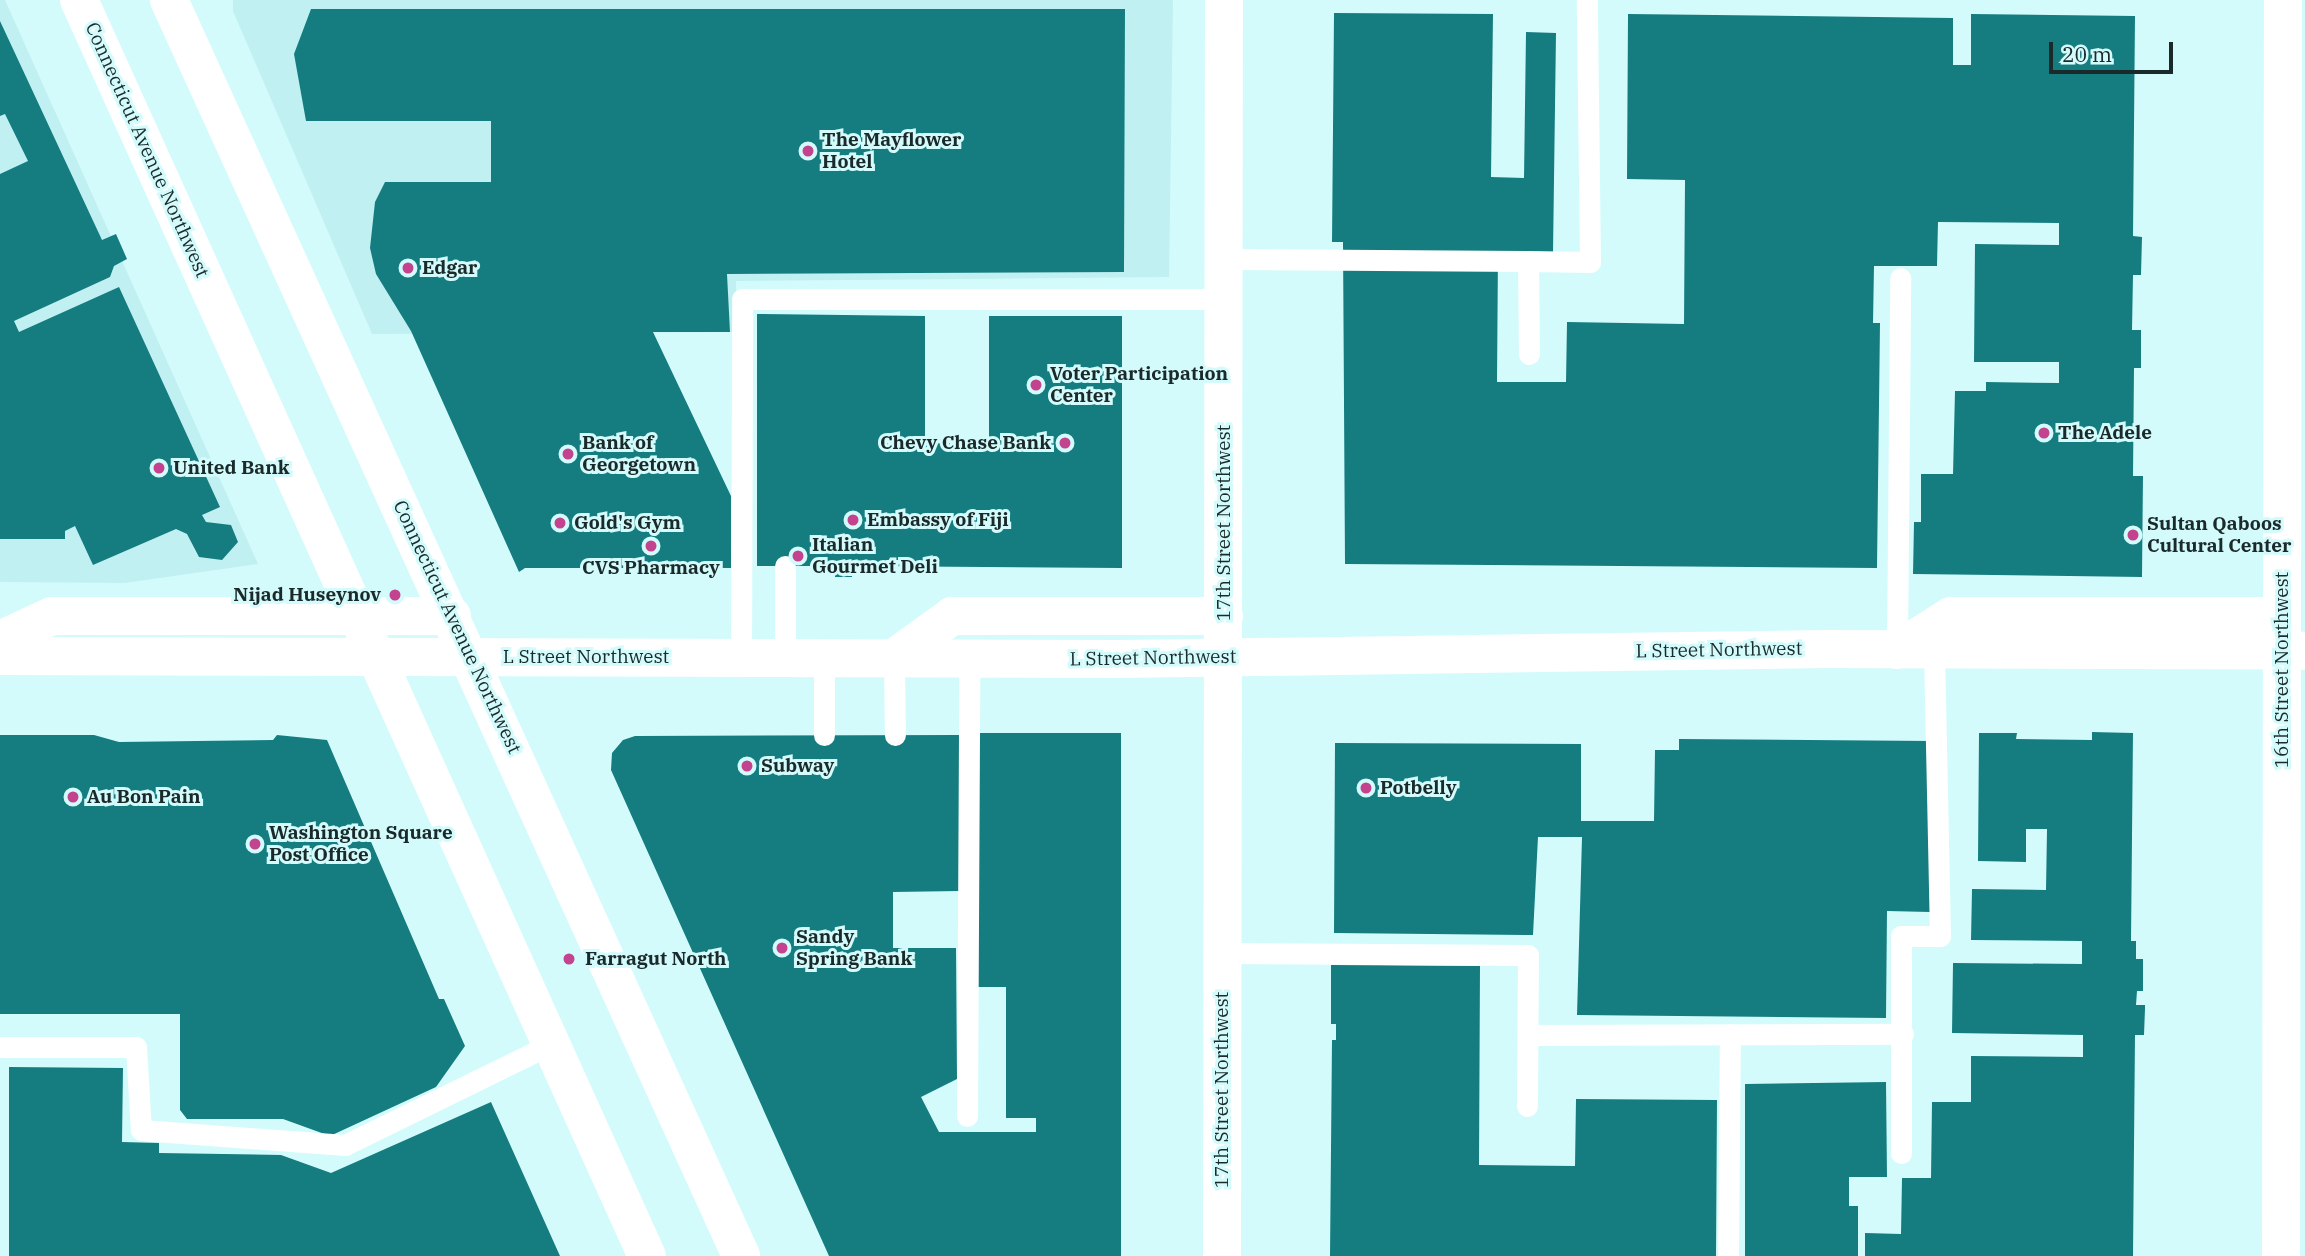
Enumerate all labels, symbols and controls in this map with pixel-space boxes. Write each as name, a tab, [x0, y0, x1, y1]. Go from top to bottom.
street label: Connecticut Avenue Northwest	[80, 19, 214, 281]
scale bar	[2053, 28, 2177, 72]
text: 20 m	[2062, 40, 2112, 68]
place label: The Mayflower Hotel	[822, 129, 961, 173]
marker: The Mayflower Hotel	[800, 143, 816, 159]
place label: Edgar	[422, 257, 477, 279]
marker: Edgar	[400, 260, 416, 276]
place label: Voter Participation Center	[1050, 363, 1228, 407]
marker: Voter Participation Center	[1028, 377, 1044, 393]
place label: The Adele	[2058, 422, 2152, 444]
street label: 17th Street Northwest	[1213, 425, 1235, 621]
marker: The Adele	[2036, 425, 2052, 441]
place label: Bank of Georgetown	[582, 432, 696, 476]
place label: Chevy Chase Bank	[880, 432, 1051, 454]
marker: Chevy Chase Bank	[1057, 435, 1073, 451]
marker: Bank of Georgetown	[560, 446, 576, 462]
place label: United Bank	[173, 457, 290, 479]
marker: United Bank	[151, 460, 167, 476]
street label: Connecticut Avenue Northwest	[388, 497, 526, 757]
place label: Embassy of Fiji	[867, 509, 1009, 531]
place label: Gold's Gym	[574, 512, 681, 534]
marker: Embassy of Fiji	[845, 512, 861, 528]
place label: Sultan Qaboos Cultural Center	[2147, 513, 2291, 557]
marker: Gold's Gym	[552, 515, 568, 531]
marker: Sultan Qaboos Cultural Center	[2125, 527, 2141, 543]
place label: Italian Gourmet Deli	[812, 534, 938, 578]
marker: CVS Pharmacy	[643, 538, 659, 554]
marker: Italian Gourmet Deli	[790, 548, 806, 564]
place label: CVS Pharmacy	[582, 557, 720, 579]
street label: 16th Street Northwest	[2271, 572, 2293, 768]
place label: Nijad Huseynov	[233, 584, 381, 606]
marker: Nijad Huseynov	[387, 587, 403, 603]
street label: L Street Northwest	[1636, 637, 1802, 663]
street label: L Street Northwest	[1070, 645, 1236, 671]
street label: L Street Northwest	[503, 646, 669, 668]
place label: Subway	[761, 755, 834, 777]
marker: Subway	[739, 758, 755, 774]
place label: Potbelly	[1380, 777, 1457, 799]
marker: Potbelly	[1358, 780, 1374, 796]
place label: Au Bon Pain	[87, 786, 200, 808]
marker: Au Bon Pain	[65, 789, 81, 805]
place label: Washington Square Post Office	[269, 822, 453, 866]
marker: Washington Square Post Office	[247, 836, 263, 852]
place label: Sandy Spring Bank	[796, 926, 912, 970]
marker: Sandy Spring Bank	[774, 940, 790, 956]
place label: Farragut North	[585, 948, 726, 970]
marker: Farragut North	[559, 949, 579, 969]
street label: 17th Street Northwest	[1211, 992, 1233, 1188]

